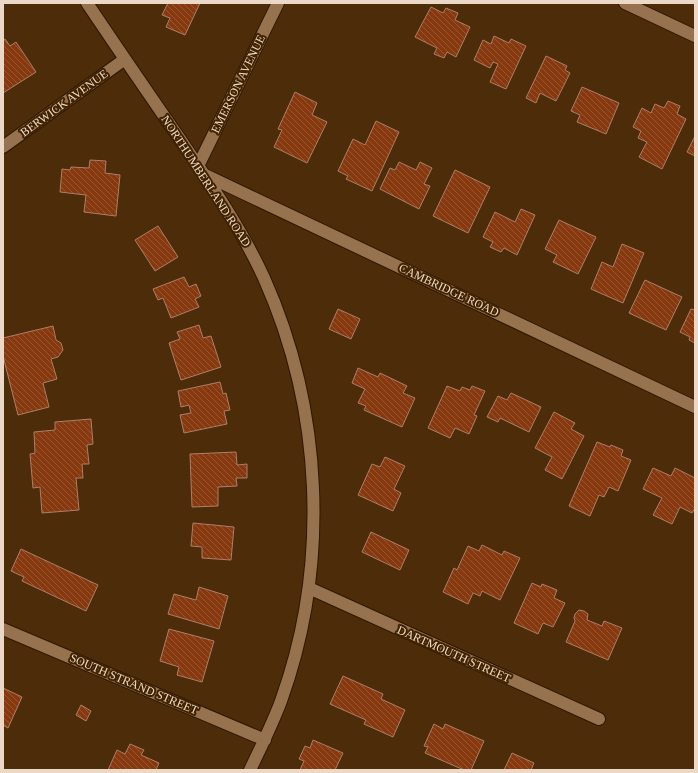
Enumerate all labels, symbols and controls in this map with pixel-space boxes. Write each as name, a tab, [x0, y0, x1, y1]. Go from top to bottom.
street label: EMERSON AVENUE	[208, 33, 268, 135]
street label: BERWICK AVENUE	[17, 67, 111, 139]
street label: NORTHUMBERLAND ROAD	[158, 113, 254, 250]
street label: CAMBRIDGE ROAD	[397, 261, 502, 320]
street label: DARTMOUTH STREET	[395, 623, 514, 686]
street label: SOUTH STRAND STREET	[68, 651, 201, 718]

